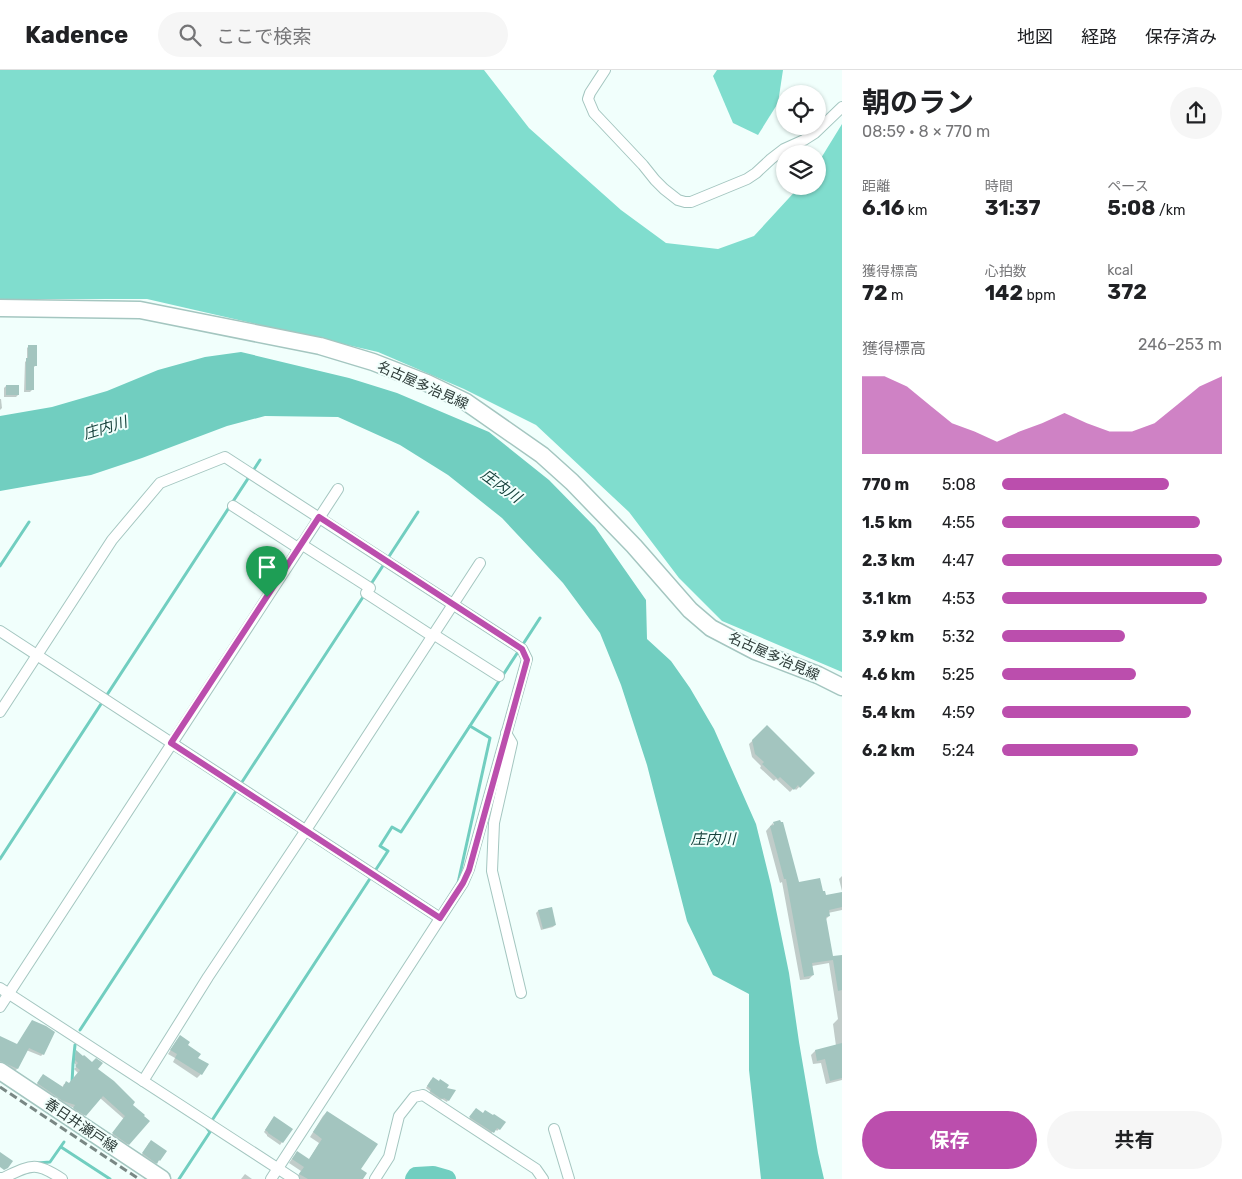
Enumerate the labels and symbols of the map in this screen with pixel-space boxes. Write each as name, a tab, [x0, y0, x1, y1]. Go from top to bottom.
street label: 名古屋多治見線	[375, 358, 471, 413]
water label: 庄内川	[81, 412, 131, 443]
water label: 庄内川	[478, 465, 526, 508]
pin	[246, 546, 288, 597]
street label: 名古屋多治見線	[726, 629, 822, 684]
water label: 庄内川	[690, 830, 737, 848]
street label: 春日井瀬戸線	[41, 1095, 120, 1156]

